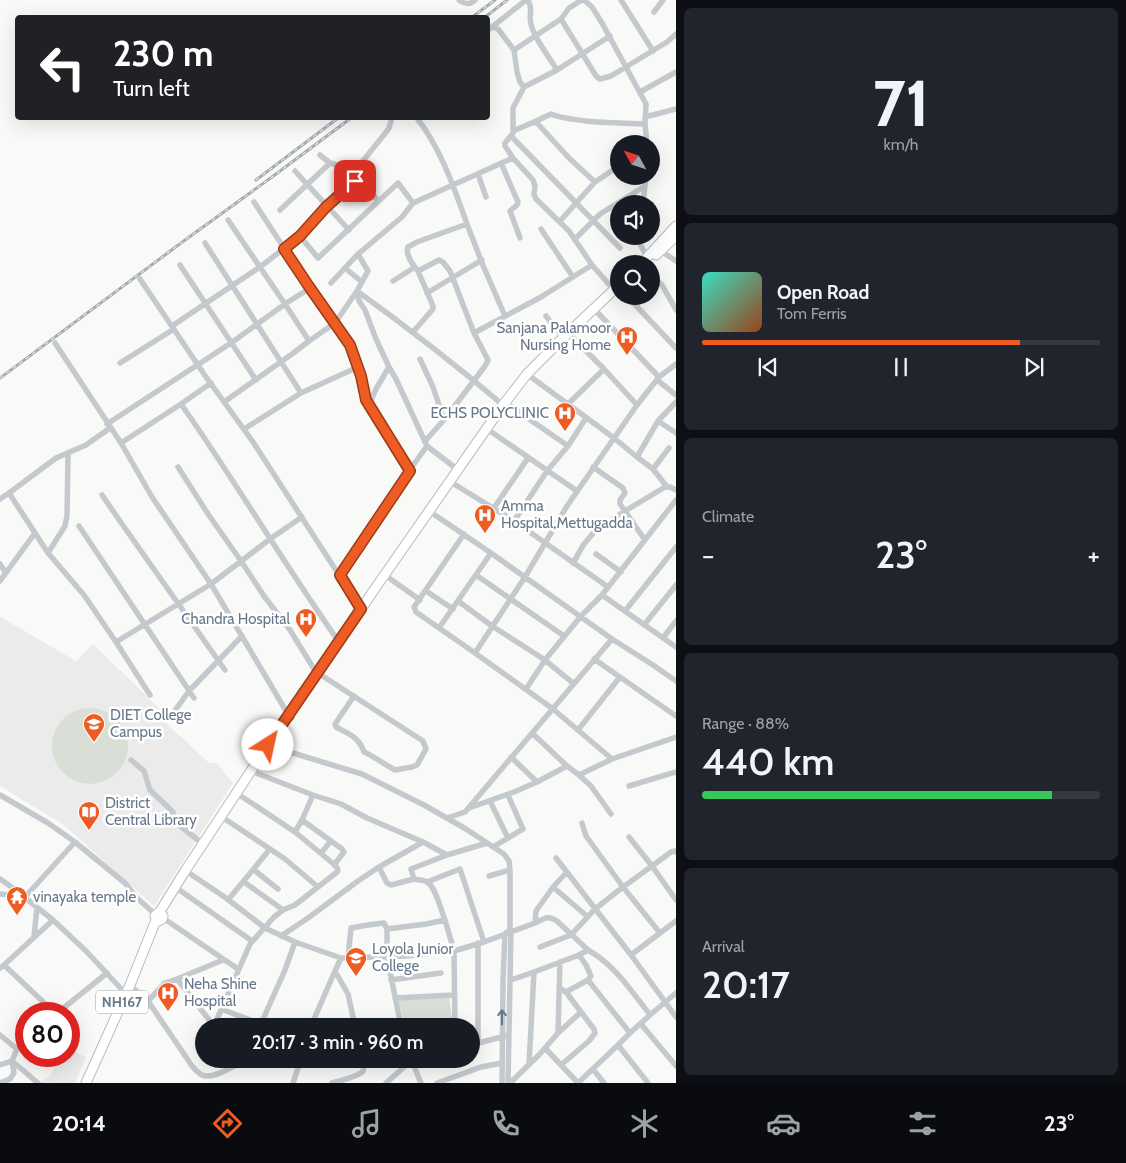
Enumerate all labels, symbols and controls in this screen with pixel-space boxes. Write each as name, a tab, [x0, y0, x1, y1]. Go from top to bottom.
text: 230 m	[113, 32, 213, 75]
icon: left	[30, 35, 95, 100]
text: 71	[872, 63, 930, 142]
text: Turn left	[113, 75, 190, 102]
north arrow	[610, 135, 660, 185]
map controls	[610, 135, 660, 305]
text: km/h	[883, 135, 919, 154]
pin	[334, 160, 376, 202]
icon: arrive	[341, 167, 369, 195]
button: sound	[610, 195, 660, 245]
button: search	[610, 255, 660, 305]
text: Open Road	[777, 281, 869, 304]
text: Tom Ferris	[777, 304, 847, 323]
place label: Sanjana Palamoor Nursing Home	[497, 319, 611, 354]
hospital icon: Sanjana Palamoor Nursing Home	[615, 325, 639, 356]
icon: previous	[754, 353, 782, 381]
icon: pause	[887, 353, 915, 381]
icon: next	[1020, 353, 1048, 381]
hospital icon: ECHS POLYCLINIC	[553, 401, 577, 432]
place label: ECHS POLYCLINIC	[430, 404, 549, 422]
place label: Amma Hospital,Mettugadda	[501, 497, 633, 532]
hospital icon: Amma Hospital,Mettugadda	[473, 503, 497, 534]
text: Climate	[702, 507, 754, 526]
text: 23°	[875, 531, 927, 578]
text: −	[702, 538, 714, 572]
text: +	[1088, 538, 1100, 572]
hospital icon: Chandra Hospital	[294, 607, 318, 638]
place label: Chandra Hospital	[181, 610, 290, 628]
place label: DIET College Campus	[110, 706, 192, 741]
school or university icon: DIET College Campus	[82, 712, 106, 743]
text: Range · 88%	[702, 714, 789, 733]
position arrow	[241, 718, 293, 770]
text: 440 km	[702, 738, 834, 785]
place label: District Central Library	[105, 794, 197, 829]
library icon: District Central Library	[77, 800, 101, 831]
temple icon: vinayaka temple	[5, 885, 29, 916]
place label: vinayaka temple	[33, 888, 136, 906]
text: Arrival	[702, 937, 745, 956]
place label: Loyola Junior College	[372, 940, 454, 975]
school or university icon: Loyola Junior College	[344, 946, 368, 977]
text: 20:17	[702, 961, 790, 1008]
place label: Neha Shine Hospital	[184, 975, 257, 1010]
hospital icon: Neha Shine Hospital	[156, 981, 180, 1012]
road number: NH167	[96, 990, 148, 1014]
speed limit sign: 80	[15, 1002, 80, 1067]
one-way arrow	[497, 1009, 507, 1026]
text: 20:17 · 3 min · 960 m	[252, 1031, 423, 1054]
icon: directions	[210, 1106, 245, 1141]
icon: music	[349, 1106, 384, 1141]
icon: phone	[488, 1106, 523, 1141]
icon: climate	[627, 1106, 662, 1141]
icon: car	[766, 1106, 801, 1141]
icon: filters	[905, 1106, 940, 1141]
text: 20:14	[52, 1110, 106, 1137]
text: 23°	[1044, 1110, 1074, 1137]

